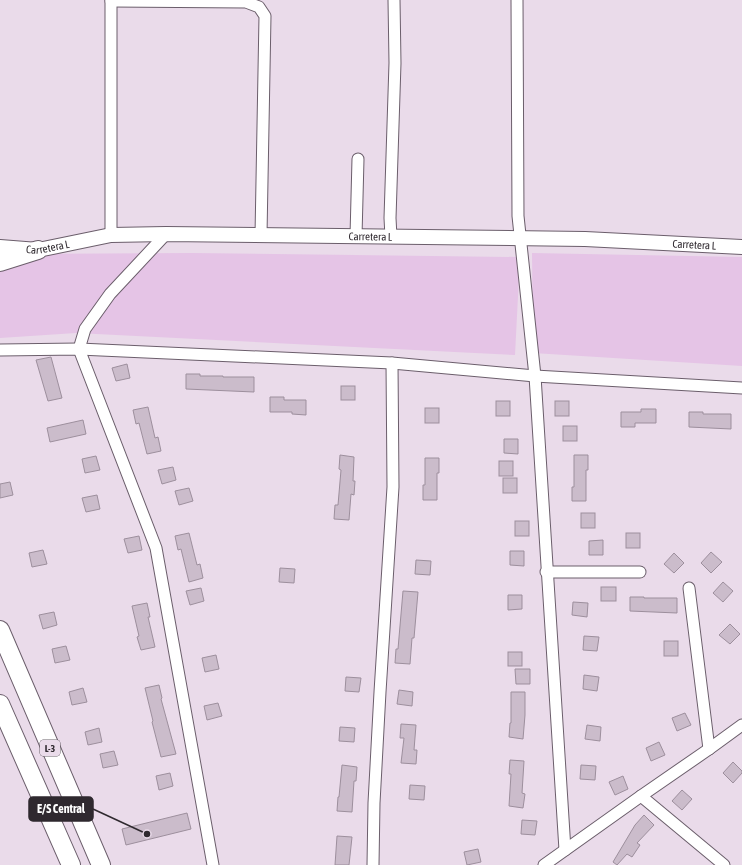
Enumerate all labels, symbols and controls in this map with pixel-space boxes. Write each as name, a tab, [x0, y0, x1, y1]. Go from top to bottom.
street label: Carretera L	[348, 230, 393, 243]
street label: Carretera L	[672, 237, 717, 252]
street label: Carretera L	[26, 238, 71, 256]
road number: L-3	[40, 740, 60, 756]
callout: E/S Central	[29, 797, 93, 821]
text: E/S Central	[37, 802, 86, 816]

